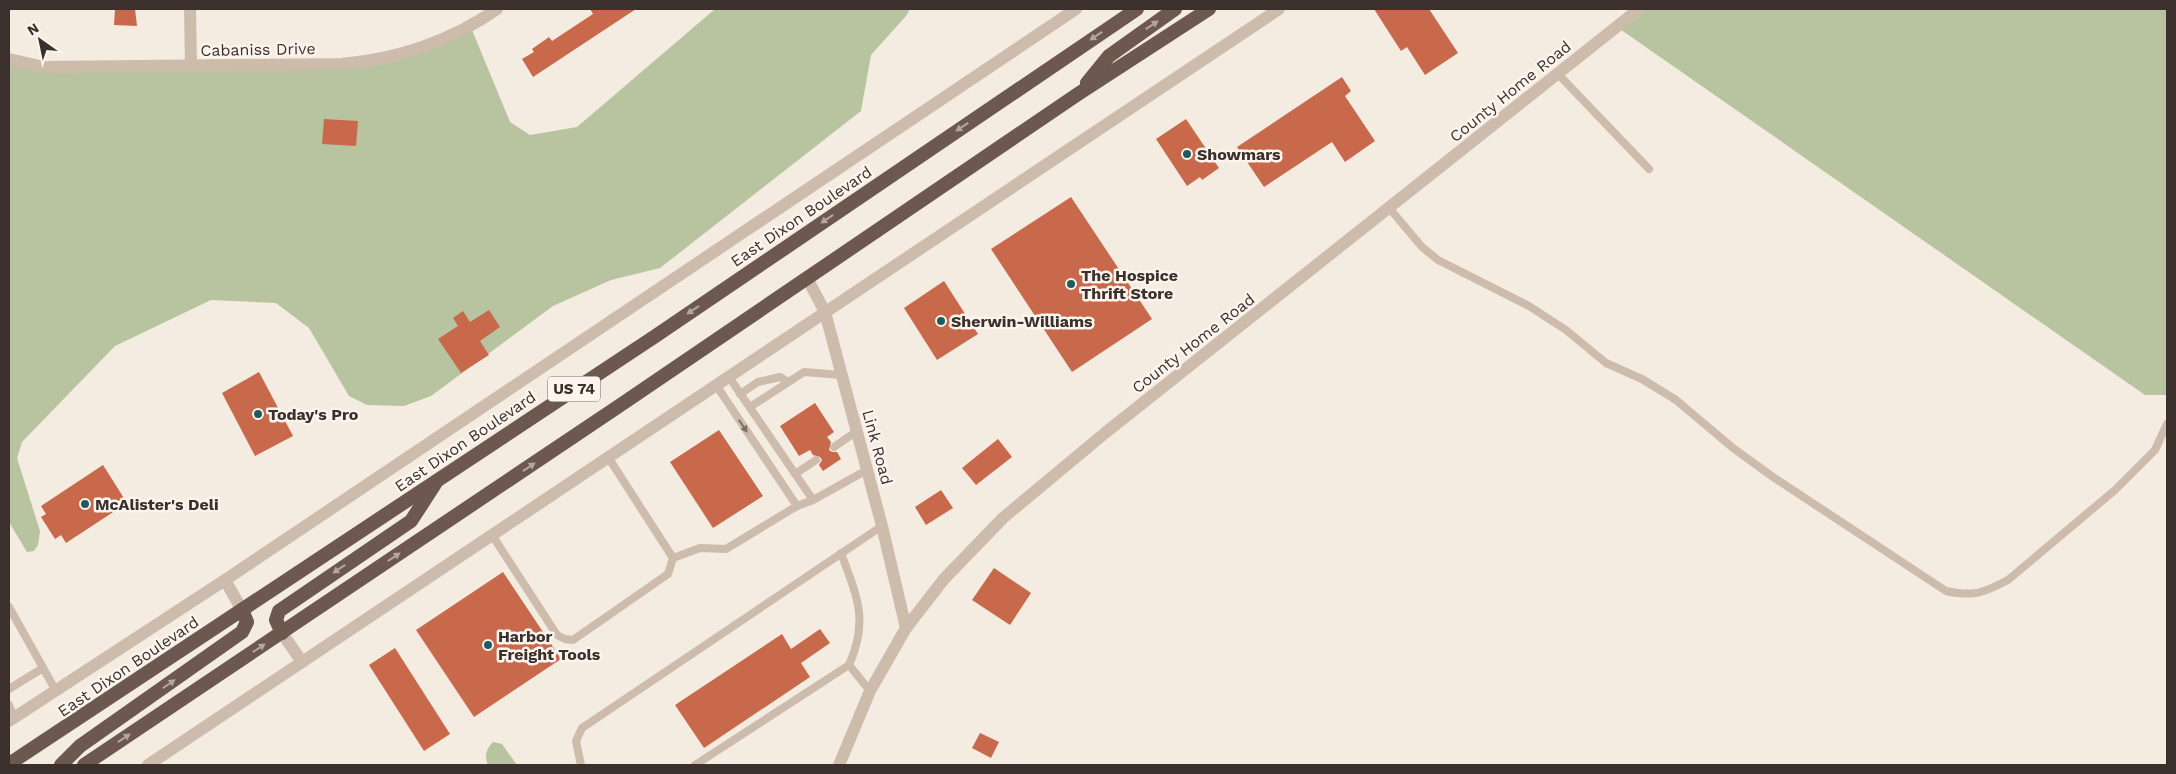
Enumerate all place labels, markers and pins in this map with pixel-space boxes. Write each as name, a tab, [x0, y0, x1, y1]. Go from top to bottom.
place label: Showmars	[1197, 145, 1281, 164]
marker: Showmars	[1181, 148, 1193, 160]
place label: The Hospice Thrift Store	[1081, 266, 1178, 303]
marker: The Hospice Thrift Store	[1065, 278, 1077, 290]
place label: Sherwin-Williams	[951, 312, 1093, 331]
marker: Sherwin-Williams	[935, 315, 947, 327]
place label: Today's Pro	[268, 405, 359, 424]
marker: Today's Pro	[252, 408, 264, 420]
place label: McAlister's Deli	[95, 495, 219, 514]
marker: McAlister's Deli	[79, 498, 91, 510]
place label: Harbor Freight Tools	[498, 627, 601, 664]
marker: Harbor Freight Tools	[482, 639, 494, 651]

